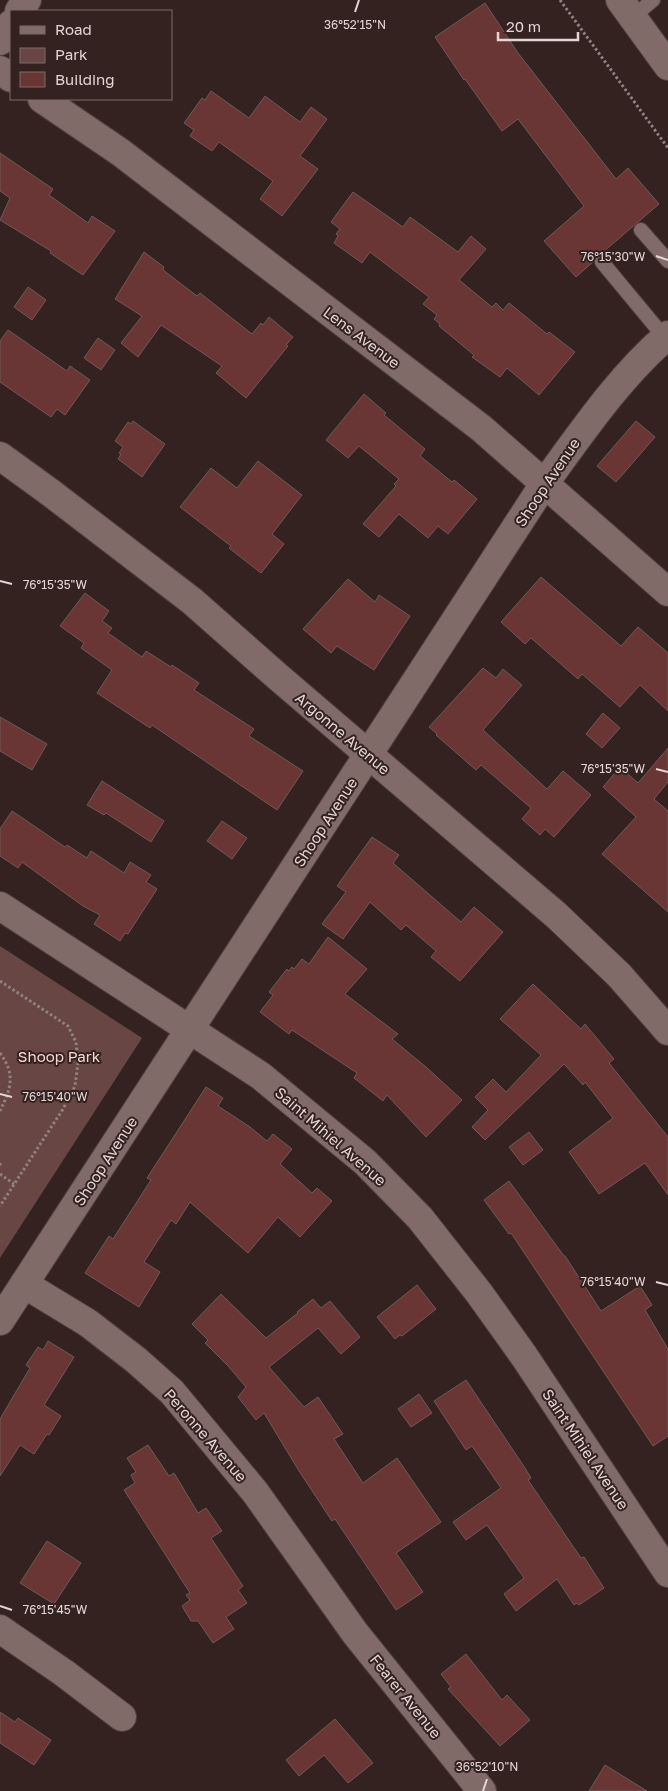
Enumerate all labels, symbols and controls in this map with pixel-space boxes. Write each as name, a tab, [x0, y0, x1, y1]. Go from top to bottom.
legend	[10, 10, 172, 100]
scale bar	[498, 10, 578, 42]
text: 36°52'15"N	[324, 17, 386, 32]
text: 20 m	[506, 17, 541, 35]
text: Road	[55, 20, 92, 38]
text: Park	[55, 45, 88, 63]
text: Building	[55, 70, 115, 88]
text: 76°15'30"W	[581, 249, 646, 264]
street label: Lens Avenue	[320, 302, 404, 372]
street label: Shoop Avenue	[511, 434, 583, 530]
text: 76°15'35"W	[23, 577, 88, 592]
street label: Argonne Avenue	[292, 688, 394, 778]
text: 76°15'35"W	[581, 761, 646, 776]
street label: Shoop Avenue	[289, 774, 361, 870]
park label: Shoop Park	[18, 1047, 101, 1065]
street label: Saint Mihiel Avenue	[272, 1083, 390, 1189]
text: 76°15'40"W	[23, 1089, 88, 1104]
street label: Shoop Avenue	[69, 1113, 141, 1209]
text: 76°15'40"W	[581, 1274, 646, 1289]
street label: Peronne Avenue	[161, 1385, 251, 1485]
street label: Saint Mihiel Avenue	[539, 1385, 633, 1513]
text: 76°15'45"W	[23, 1602, 88, 1617]
street label: Fearer Avenue	[367, 1650, 446, 1742]
text: 36°52'10"N	[456, 1759, 518, 1774]

